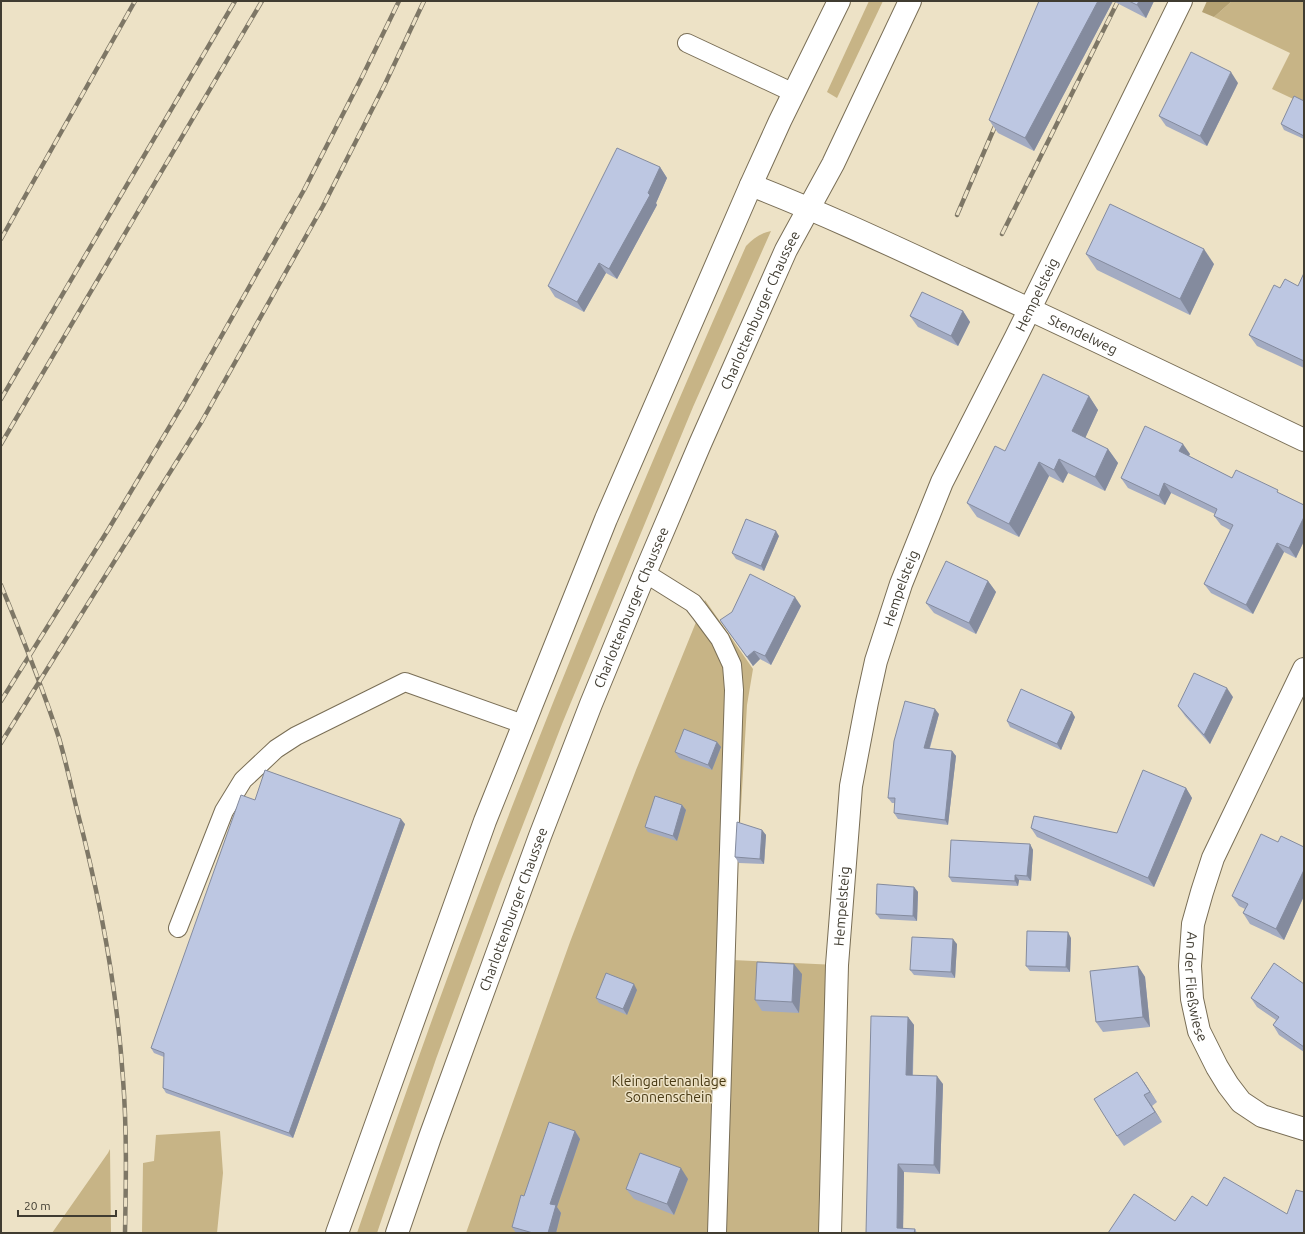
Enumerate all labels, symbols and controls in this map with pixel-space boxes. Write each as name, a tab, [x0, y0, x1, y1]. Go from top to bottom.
street label: Charlottenburger Chaussee	[717, 228, 803, 392]
street label: Hempelsteig	[1012, 255, 1062, 334]
street label: Stendelweg	[1046, 311, 1120, 358]
street label: Charlottenburger Chaussee	[590, 525, 672, 690]
street label: Hempelsteig	[880, 548, 922, 628]
street label: Charlottenburger Chaussee	[476, 825, 551, 993]
street label: Hempelsteig	[830, 866, 853, 947]
street label: An der Fließwiese	[1182, 931, 1211, 1044]
park label: Kleingartenanlage Sonnenschein	[612, 1073, 726, 1105]
scale bar	[18, 1192, 116, 1218]
text: 20 m	[24, 1199, 51, 1212]

